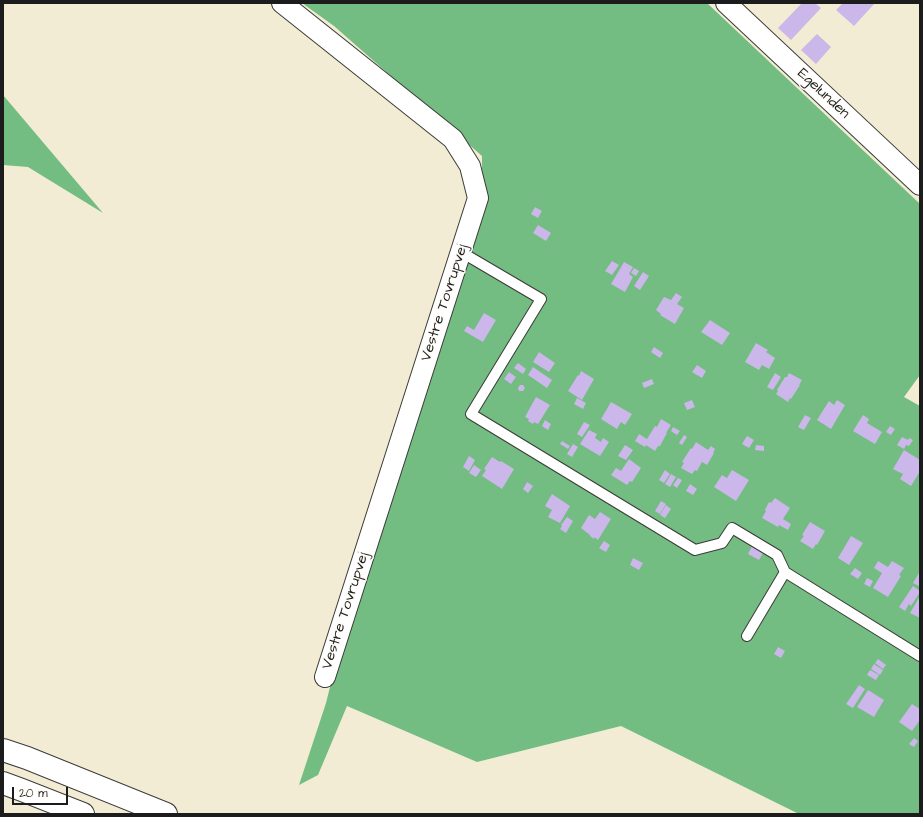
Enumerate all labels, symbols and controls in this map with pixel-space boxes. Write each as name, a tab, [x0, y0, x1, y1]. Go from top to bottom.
street label: Egelunden	[793, 65, 853, 123]
street label: Vestre Tovrupvej	[418, 242, 472, 364]
street label: Vestre Tovrupvej	[319, 550, 373, 672]
scale bar	[14, 779, 70, 805]
text: 20 m	[19, 785, 48, 802]

